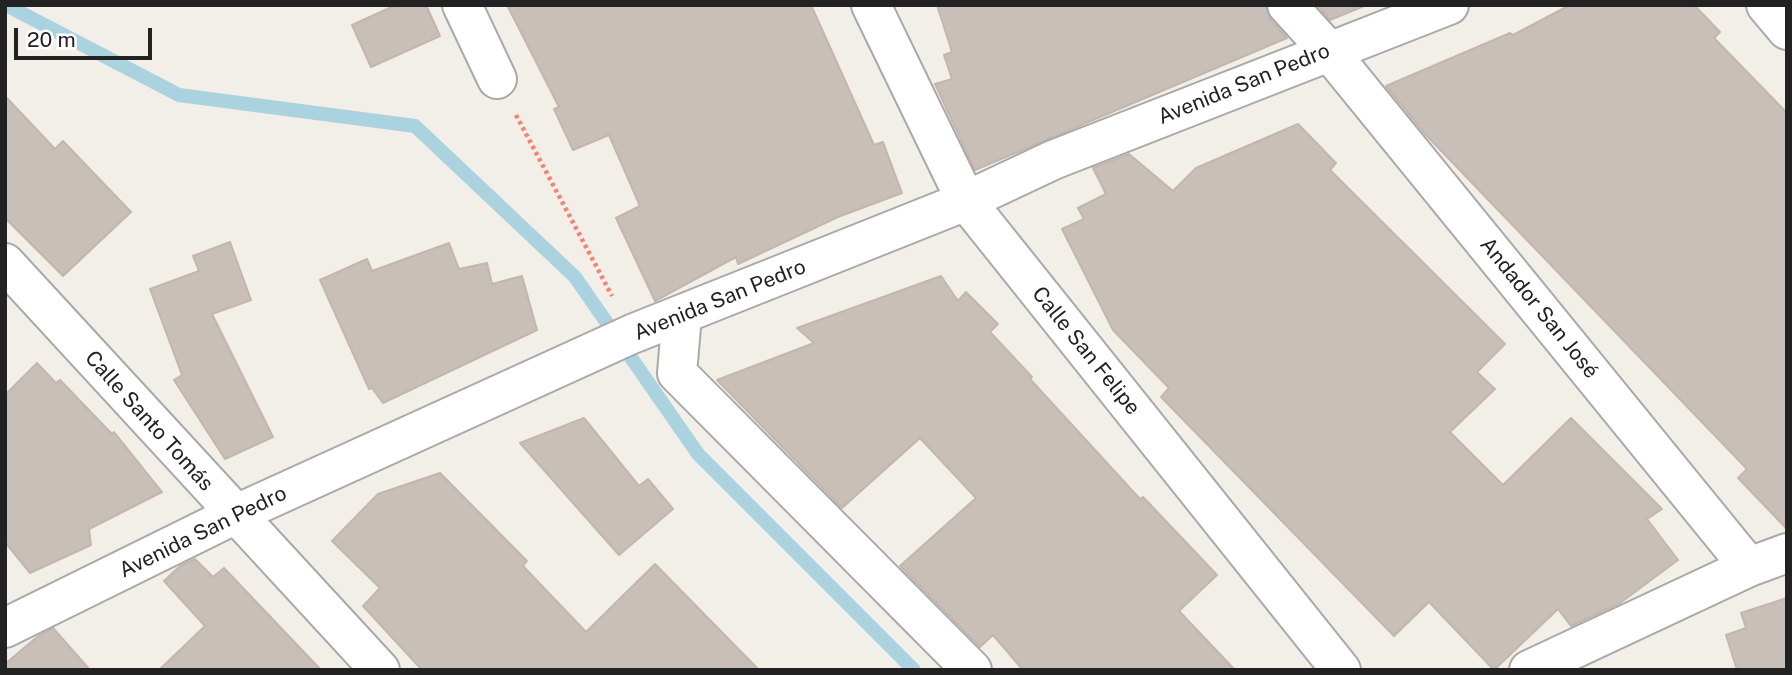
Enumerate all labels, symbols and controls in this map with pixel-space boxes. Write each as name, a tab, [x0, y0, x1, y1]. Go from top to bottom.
scale bar	[18, 14, 156, 58]
text: 20 m	[27, 27, 76, 52]
street label: Avenida San Pedro	[1154, 38, 1334, 130]
street label: Andador San José	[1474, 232, 1604, 384]
street label: Avenida San Pedro	[630, 254, 810, 346]
street label: Calle San Felipe	[1027, 282, 1145, 420]
street label: Calle Santo Tomás	[79, 346, 219, 496]
street label: Avenida San Pedro	[115, 481, 291, 583]

